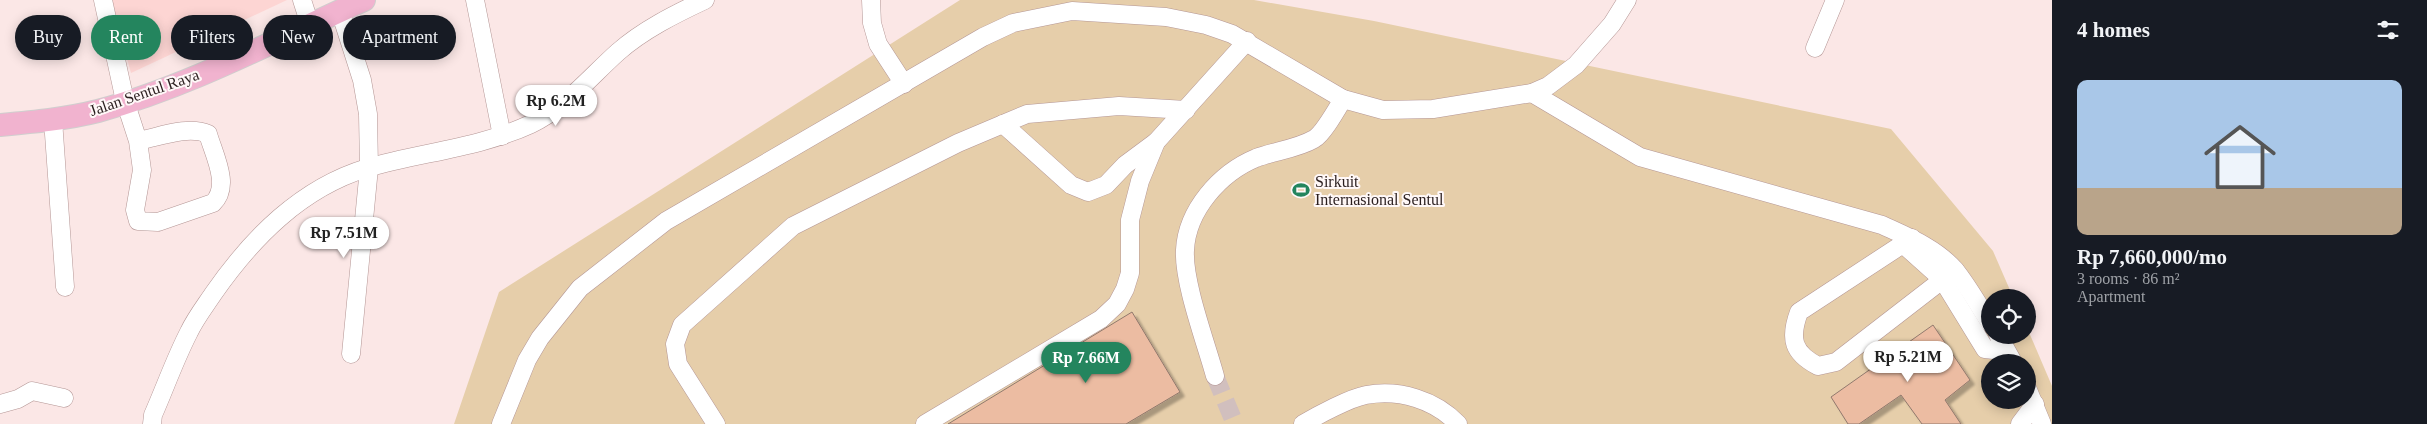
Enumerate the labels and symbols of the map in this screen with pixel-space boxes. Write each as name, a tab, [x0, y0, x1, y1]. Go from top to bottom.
street label: Jalan Sentul Raya	[87, 66, 201, 120]
pin: Rp 6.2M	[510, 84, 602, 127]
place label: Sirkuit Internasional Sentul	[1315, 173, 1444, 208]
sports icon: Sirkuit Internasional Sentul	[1291, 180, 1311, 200]
pin: Rp 7.51M	[292, 216, 396, 259]
pin: Rp 5.21M	[1856, 340, 1960, 383]
pin: Rp 7.66M	[1034, 342, 1138, 384]

